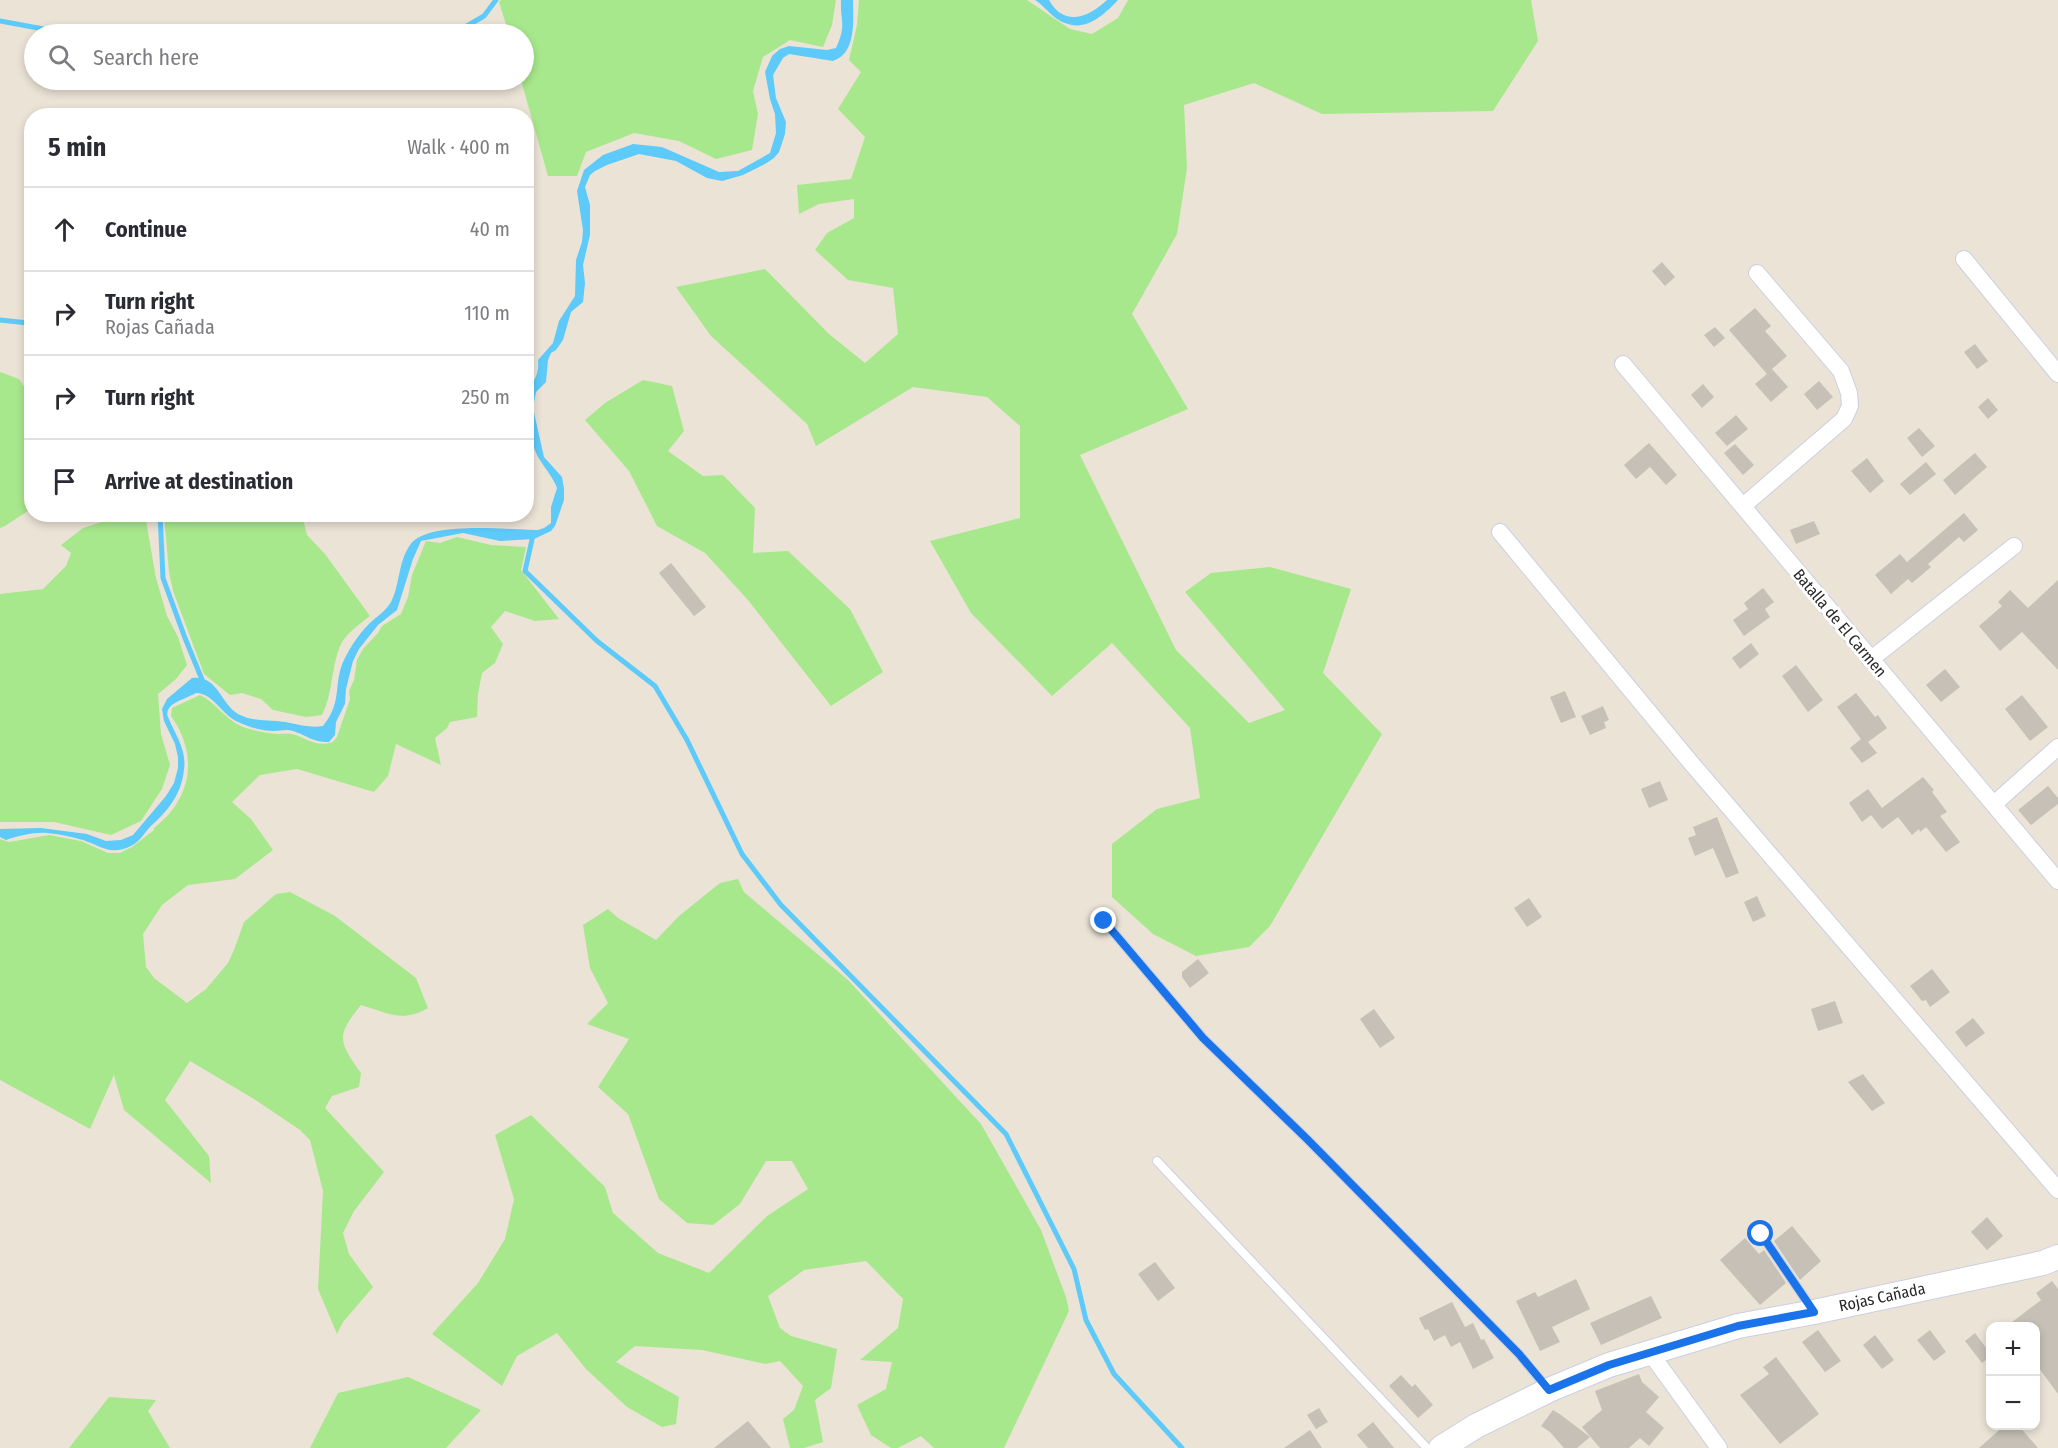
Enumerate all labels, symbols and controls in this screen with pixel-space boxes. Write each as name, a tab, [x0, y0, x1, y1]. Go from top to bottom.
search box	[24, 24, 534, 90]
icon: search	[45, 41, 78, 74]
text: Search here	[93, 44, 199, 71]
text: 5 min	[48, 132, 106, 163]
text: Walk · 400 m	[407, 135, 510, 159]
icon: ahead	[48, 213, 81, 246]
text: Continue	[105, 216, 187, 243]
text: 40 m	[470, 217, 510, 241]
text: Turn right	[105, 288, 194, 315]
icon: right	[48, 297, 81, 330]
text: 110 m	[464, 301, 510, 325]
text: Rojas Cañada	[105, 315, 215, 339]
icon: right	[48, 381, 81, 414]
text: Turn right	[105, 384, 194, 411]
text: 250 m	[462, 385, 510, 409]
icon: arrive	[48, 465, 81, 498]
text: Arrive at destination	[105, 468, 293, 495]
street label: Batalla de El Carmen	[1789, 565, 1891, 681]
route end	[1090, 907, 1116, 933]
route start	[1747, 1220, 1773, 1246]
street label: Rojas Cañada	[1837, 1279, 1927, 1315]
map controls	[1986, 1322, 2040, 1430]
button: +	[1986, 1322, 2040, 1376]
button: −	[1986, 1376, 2040, 1430]

